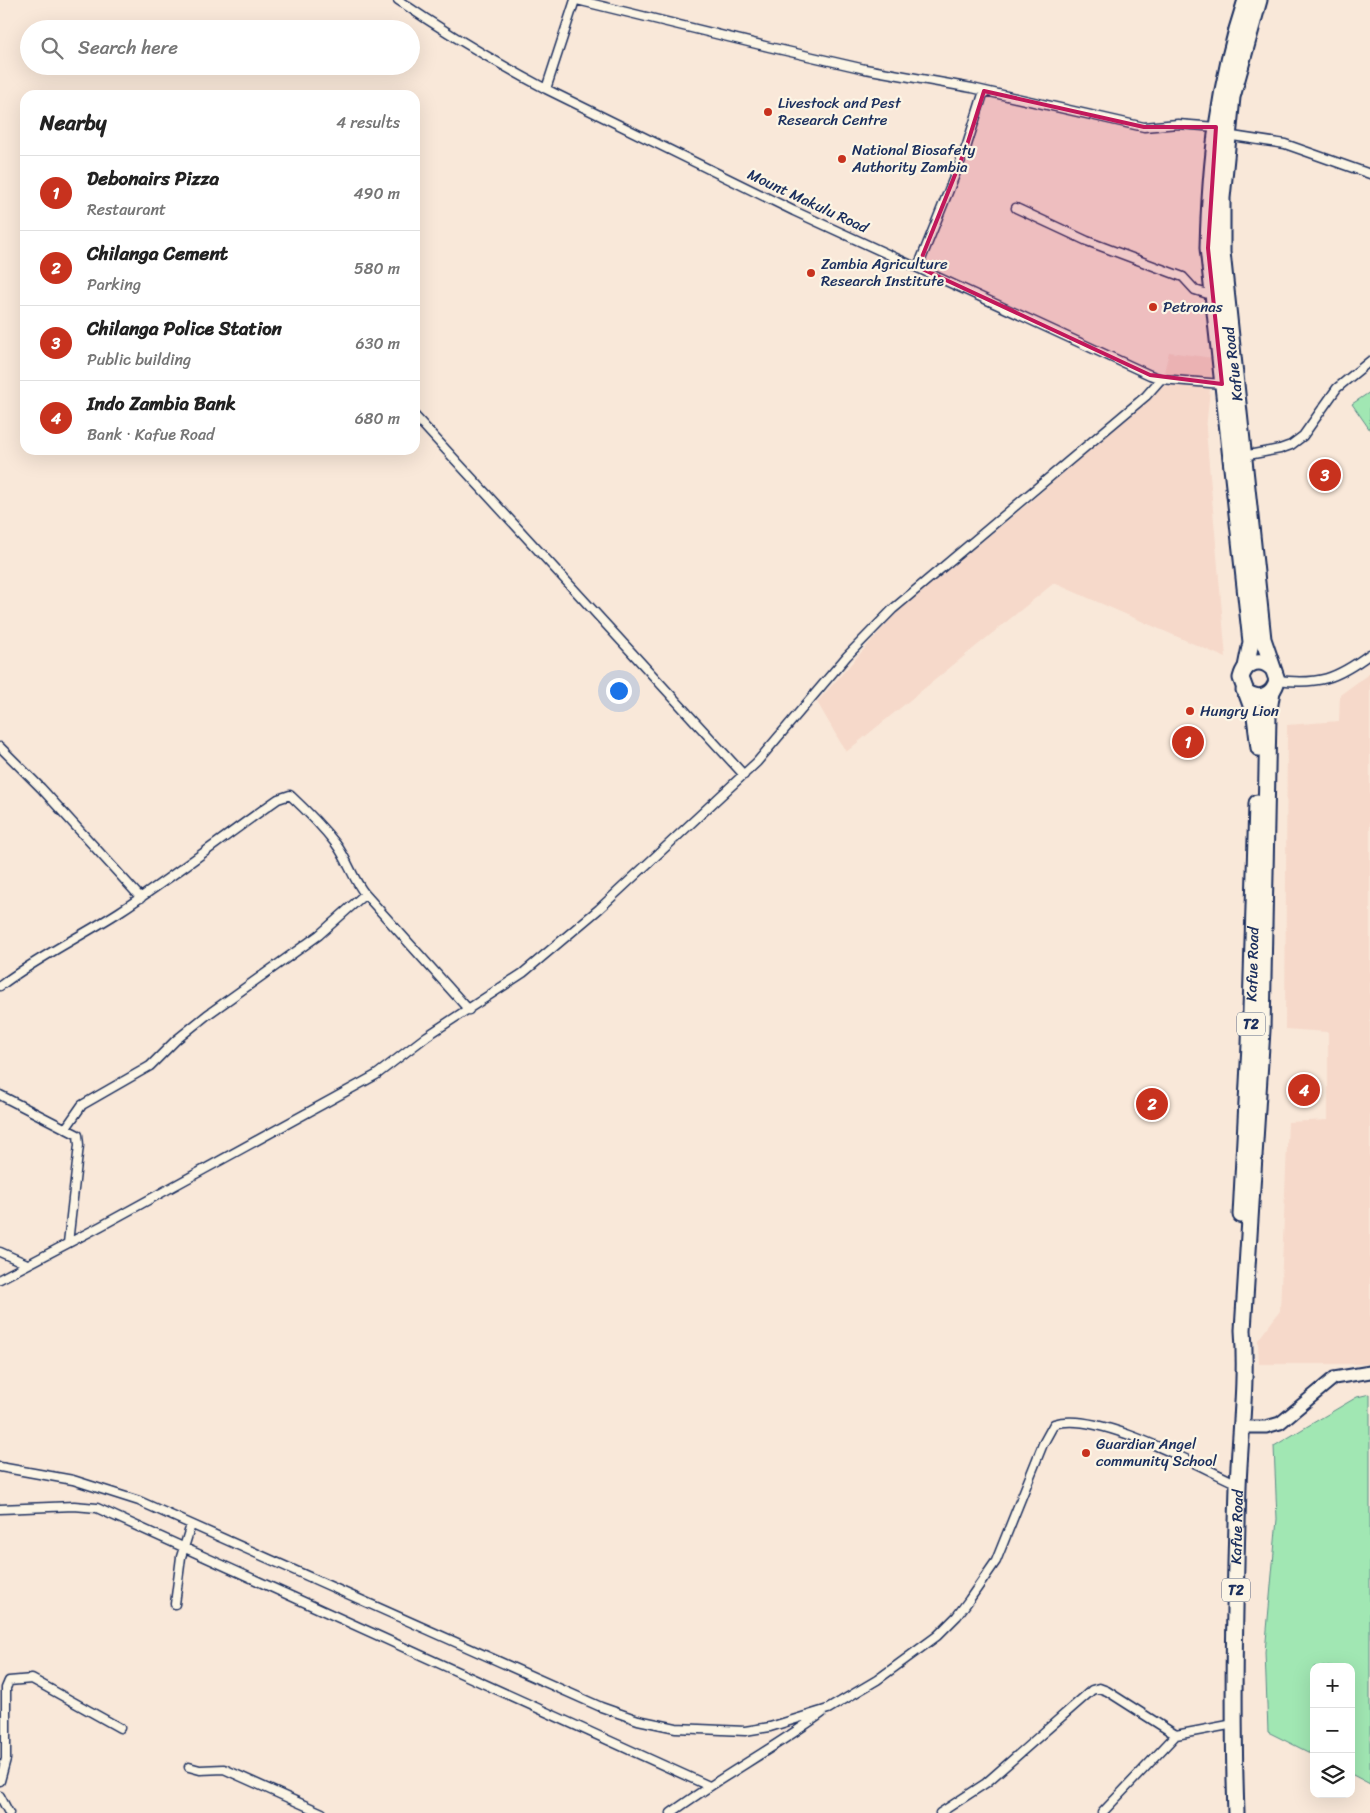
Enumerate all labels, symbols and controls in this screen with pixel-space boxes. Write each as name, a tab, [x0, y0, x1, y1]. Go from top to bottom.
search box	[20, 20, 420, 75]
text: Search here	[78, 31, 178, 64]
icon: search	[38, 34, 66, 62]
place label: Livestock and Pest Research Centre	[778, 90, 902, 133]
text: Nearby	[40, 104, 106, 142]
marker: Livestock and Pest Research Centre	[762, 106, 774, 118]
text: 4 results	[336, 108, 400, 137]
place label: National Biosafety Authority Zambia	[851, 137, 976, 180]
marker: National Biosafety Authority Zambia	[836, 153, 848, 165]
text: Debonairs Pizza	[87, 162, 219, 195]
street label: Mount Makulu Road	[743, 162, 874, 241]
text: 1	[53, 179, 59, 208]
text: 490 m	[354, 179, 400, 208]
text: Restaurant	[87, 195, 166, 224]
text: Chilanga Cement	[87, 237, 228, 270]
place label: Zambia Agriculture Research Institute	[821, 251, 948, 294]
text: 2	[51, 254, 61, 283]
text: 580 m	[354, 254, 400, 283]
marker: Zambia Agriculture Research Institute	[805, 267, 817, 279]
text: Parking	[87, 270, 141, 299]
place label: Petronas	[1163, 294, 1223, 320]
marker: Petronas	[1147, 301, 1159, 313]
text: Chilanga Police Station	[87, 312, 282, 345]
street label: Kafue Road	[1215, 324, 1250, 403]
text: 3	[52, 329, 60, 358]
text: 630 m	[356, 329, 400, 358]
text: Public building	[87, 345, 191, 374]
text: Indo Zambia Bank	[87, 387, 236, 420]
text: 4	[51, 404, 61, 433]
text: 680 m	[355, 404, 400, 433]
text: Bank · Kafue Road	[87, 420, 214, 449]
pin: 3	[1309, 456, 1341, 494]
your location	[606, 678, 632, 704]
place label: Hungry Lion	[1200, 698, 1279, 724]
marker: Hungry Lion	[1184, 705, 1196, 717]
pin: 1	[1172, 723, 1204, 761]
street label: Kafue Road	[1238, 925, 1266, 1002]
road number: T2	[1237, 1012, 1265, 1036]
pin: 4	[1288, 1071, 1320, 1109]
pin: 2	[1136, 1085, 1168, 1123]
place label: Guardian Angel community School	[1096, 1431, 1218, 1474]
marker: Guardian Angel community School	[1080, 1447, 1092, 1459]
street label: Kafue Road	[1223, 1488, 1251, 1565]
road number: T2	[1222, 1578, 1250, 1602]
map controls	[1310, 1663, 1355, 1798]
button: +	[1310, 1663, 1355, 1708]
button: −	[1310, 1708, 1355, 1753]
button: layers	[1310, 1753, 1355, 1798]

